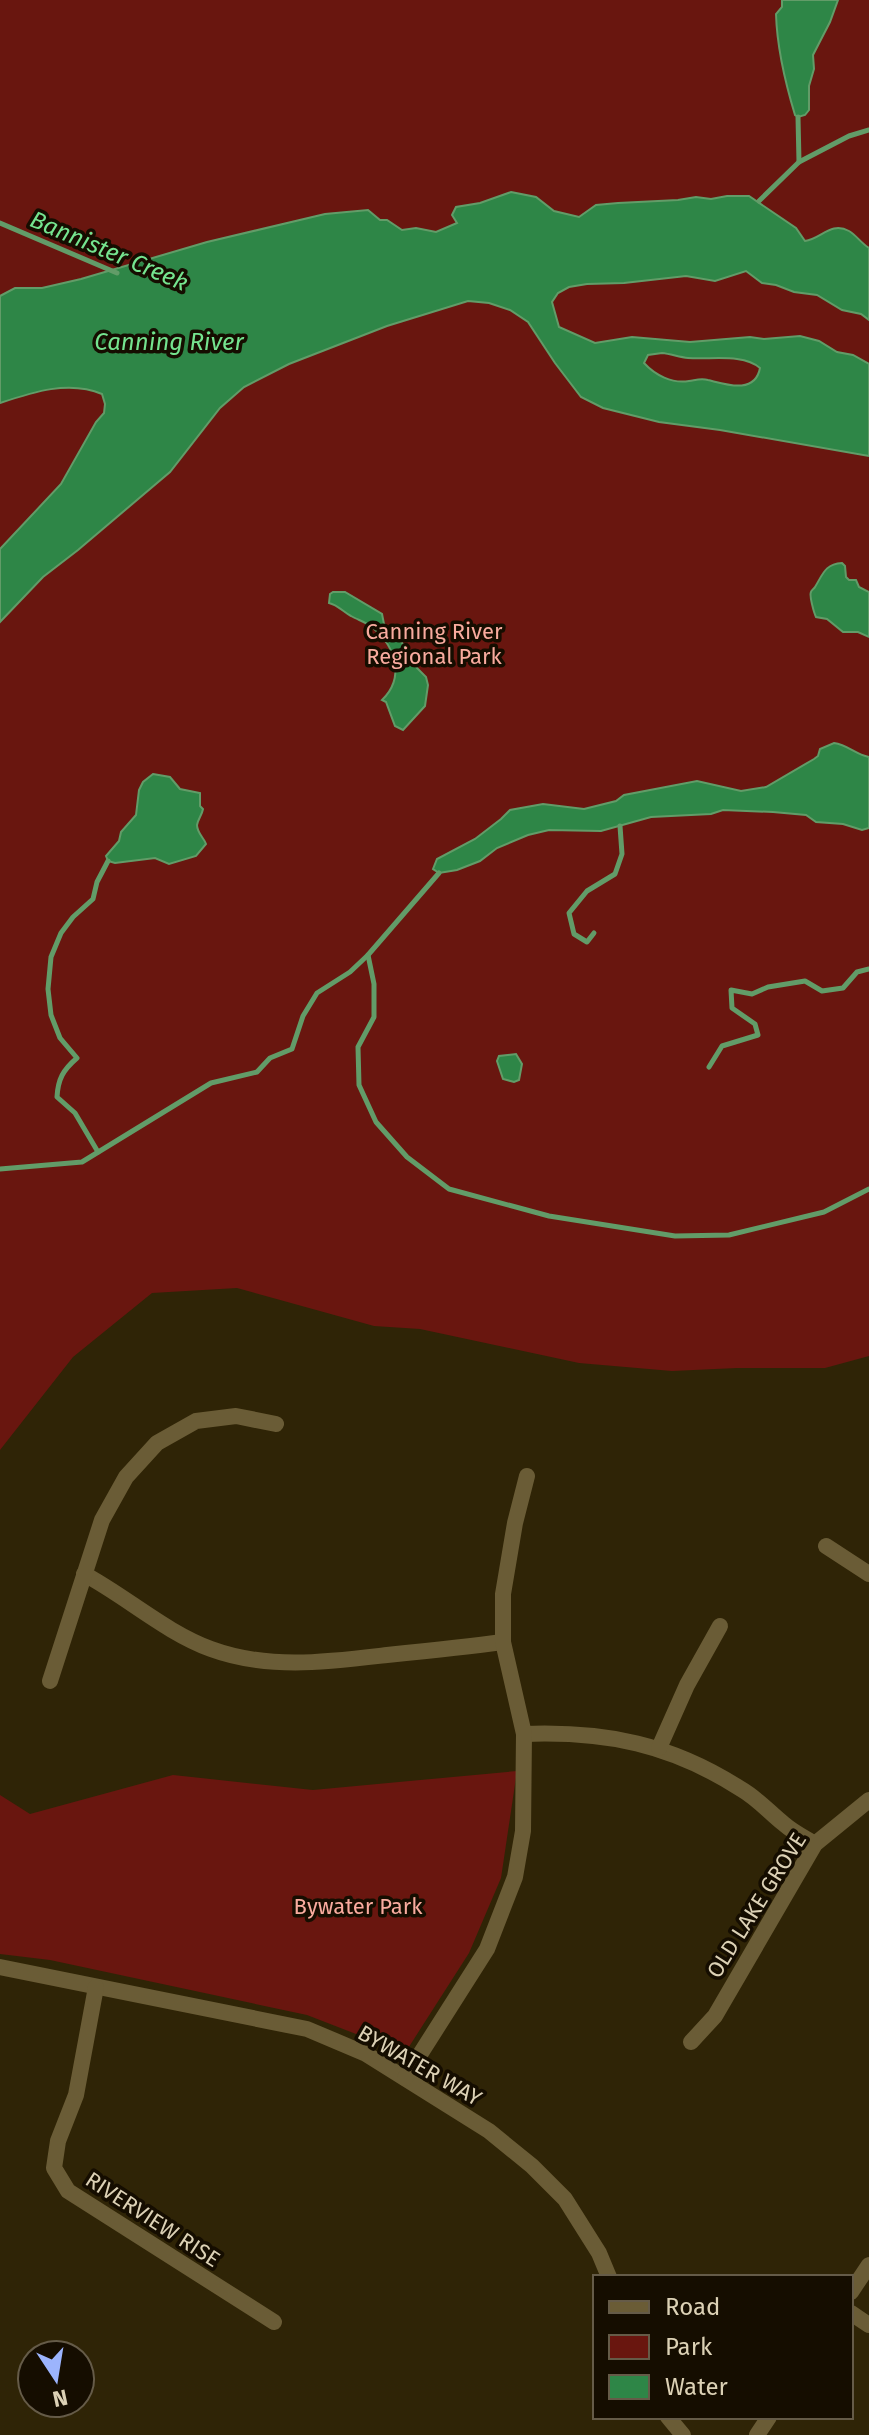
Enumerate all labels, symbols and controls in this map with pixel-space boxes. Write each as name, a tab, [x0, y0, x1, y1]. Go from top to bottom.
water label: Bannister Creek	[26, 205, 192, 297]
water label: Canning River	[94, 328, 244, 356]
park label: Canning River Regional Park	[366, 618, 503, 670]
street label: OLD LAKE GROVE	[701, 1828, 812, 1983]
park label: Bywater Park	[294, 1893, 423, 1920]
street label: BYWATER WAY	[353, 2019, 487, 2112]
street label: RIVERVIEW RISE	[80, 2166, 225, 2273]
legend	[593, 2275, 853, 2419]
text: Road	[665, 2293, 720, 2321]
text: Park	[665, 2333, 713, 2361]
north arrow	[16, 2339, 96, 2419]
text: Water	[665, 2373, 729, 2401]
text: N	[50, 2383, 70, 2413]

